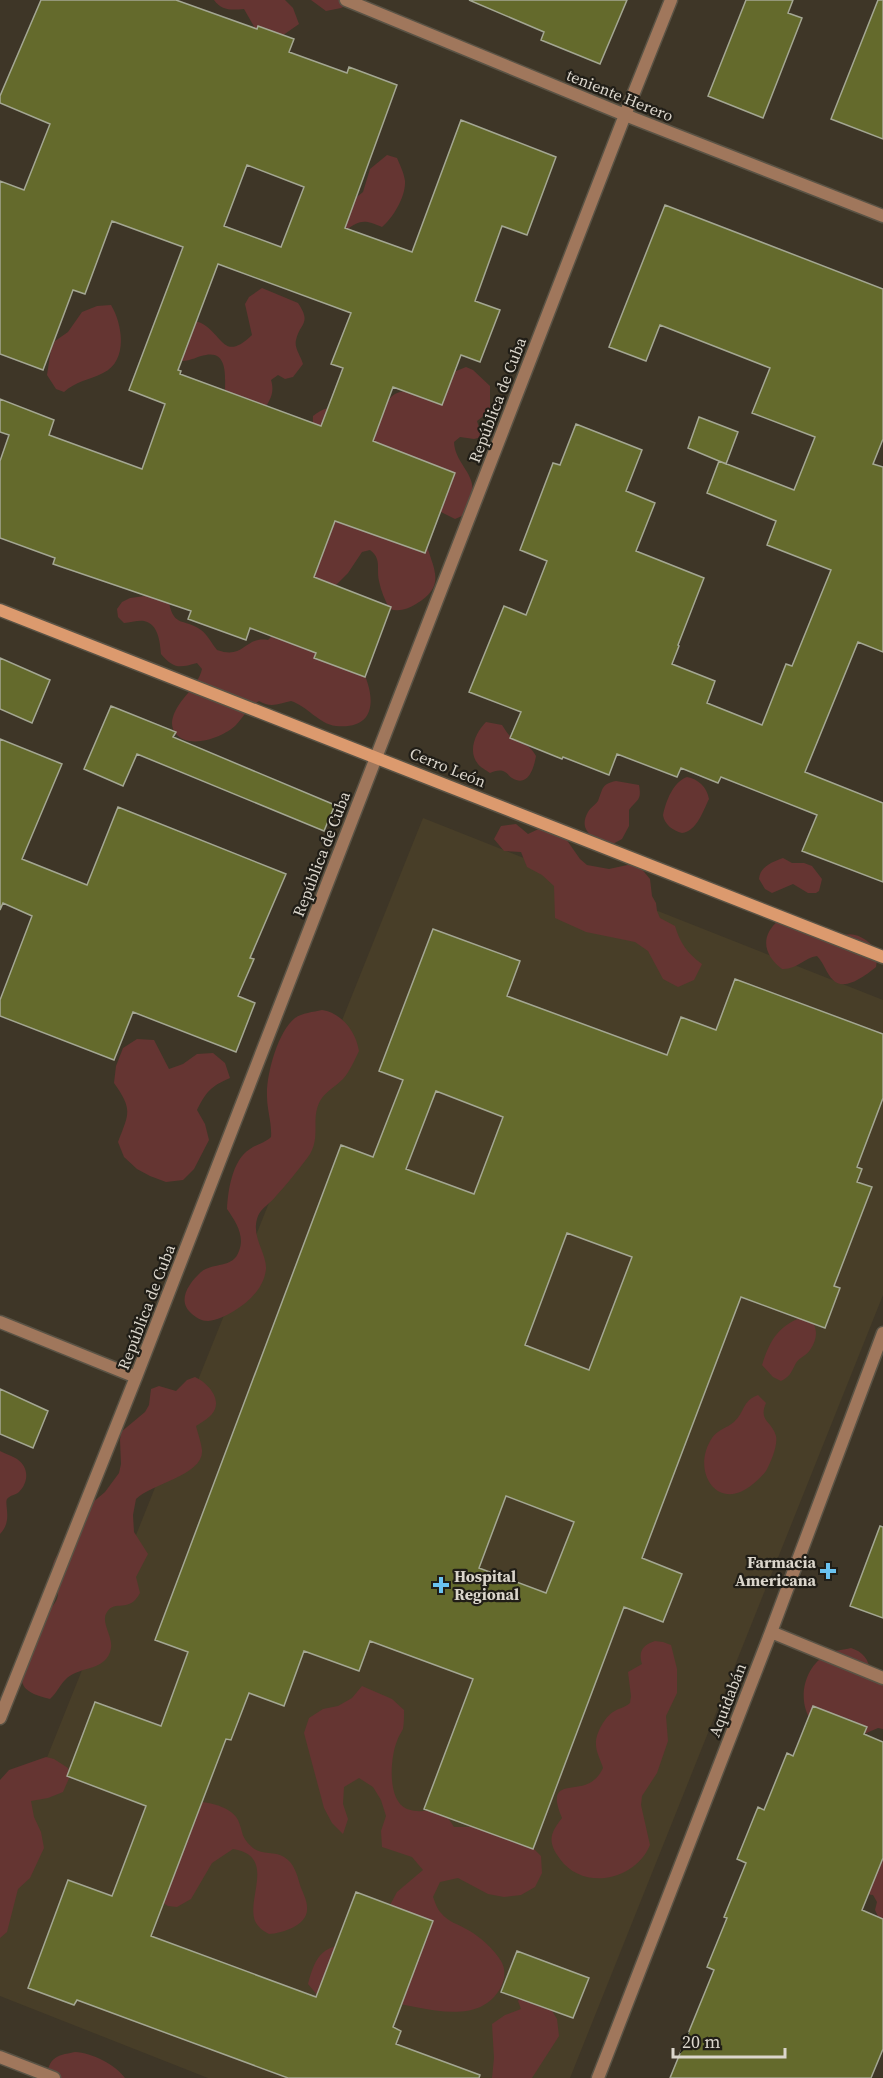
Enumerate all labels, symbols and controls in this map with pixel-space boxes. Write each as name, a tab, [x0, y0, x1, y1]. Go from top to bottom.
street label: teniente Herero	[563, 64, 677, 127]
street label: República de Cuba	[463, 333, 531, 466]
street label: Cerro León	[407, 742, 490, 792]
street label: República de Cuba	[287, 787, 355, 920]
street label: República de Cuba	[112, 1240, 180, 1373]
place label: Farmacia Americana	[735, 1551, 817, 1591]
marker: Farmacia Americana	[821, 1564, 835, 1578]
place label: Hospital Regional	[454, 1565, 519, 1605]
marker: Hospital Regional	[432, 1576, 450, 1594]
street label: Aquidabán	[703, 1660, 751, 1740]
scale bar	[673, 2021, 786, 2059]
text: 20 m	[682, 2029, 720, 2054]

